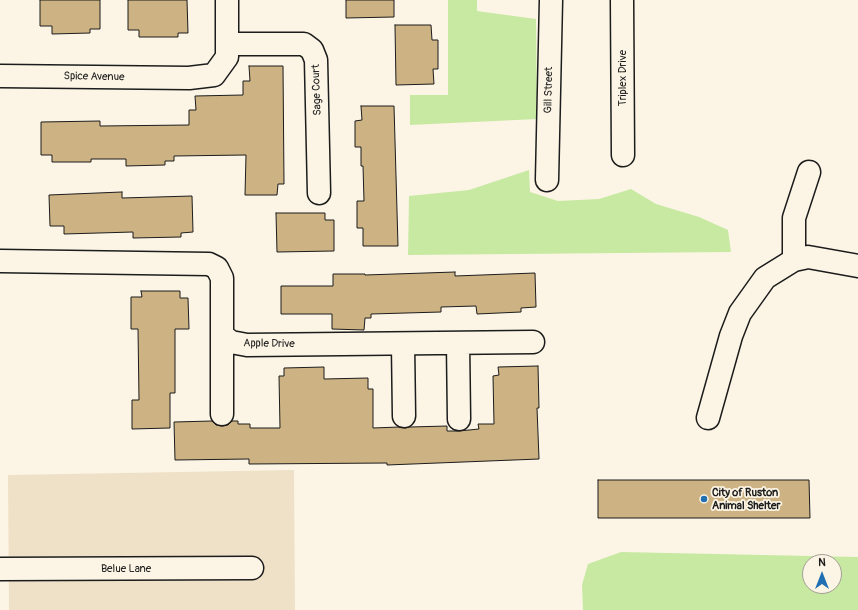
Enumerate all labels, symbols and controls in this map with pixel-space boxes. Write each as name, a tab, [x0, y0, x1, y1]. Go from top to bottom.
street label: Triplex Drive	[616, 50, 630, 106]
street label: Sage Court	[310, 64, 324, 116]
street label: Gill Street	[542, 67, 556, 113]
street label: Spice Avenue	[64, 70, 124, 84]
street label: Apple Drive	[243, 337, 295, 351]
place label: City of Ruston Animal Shelter	[712, 486, 780, 512]
marker: City of Ruston Animal Shelter	[699, 494, 709, 504]
north arrow	[802, 554, 842, 594]
text: N	[818, 556, 826, 569]
street label: Belue Lane	[101, 562, 151, 576]

